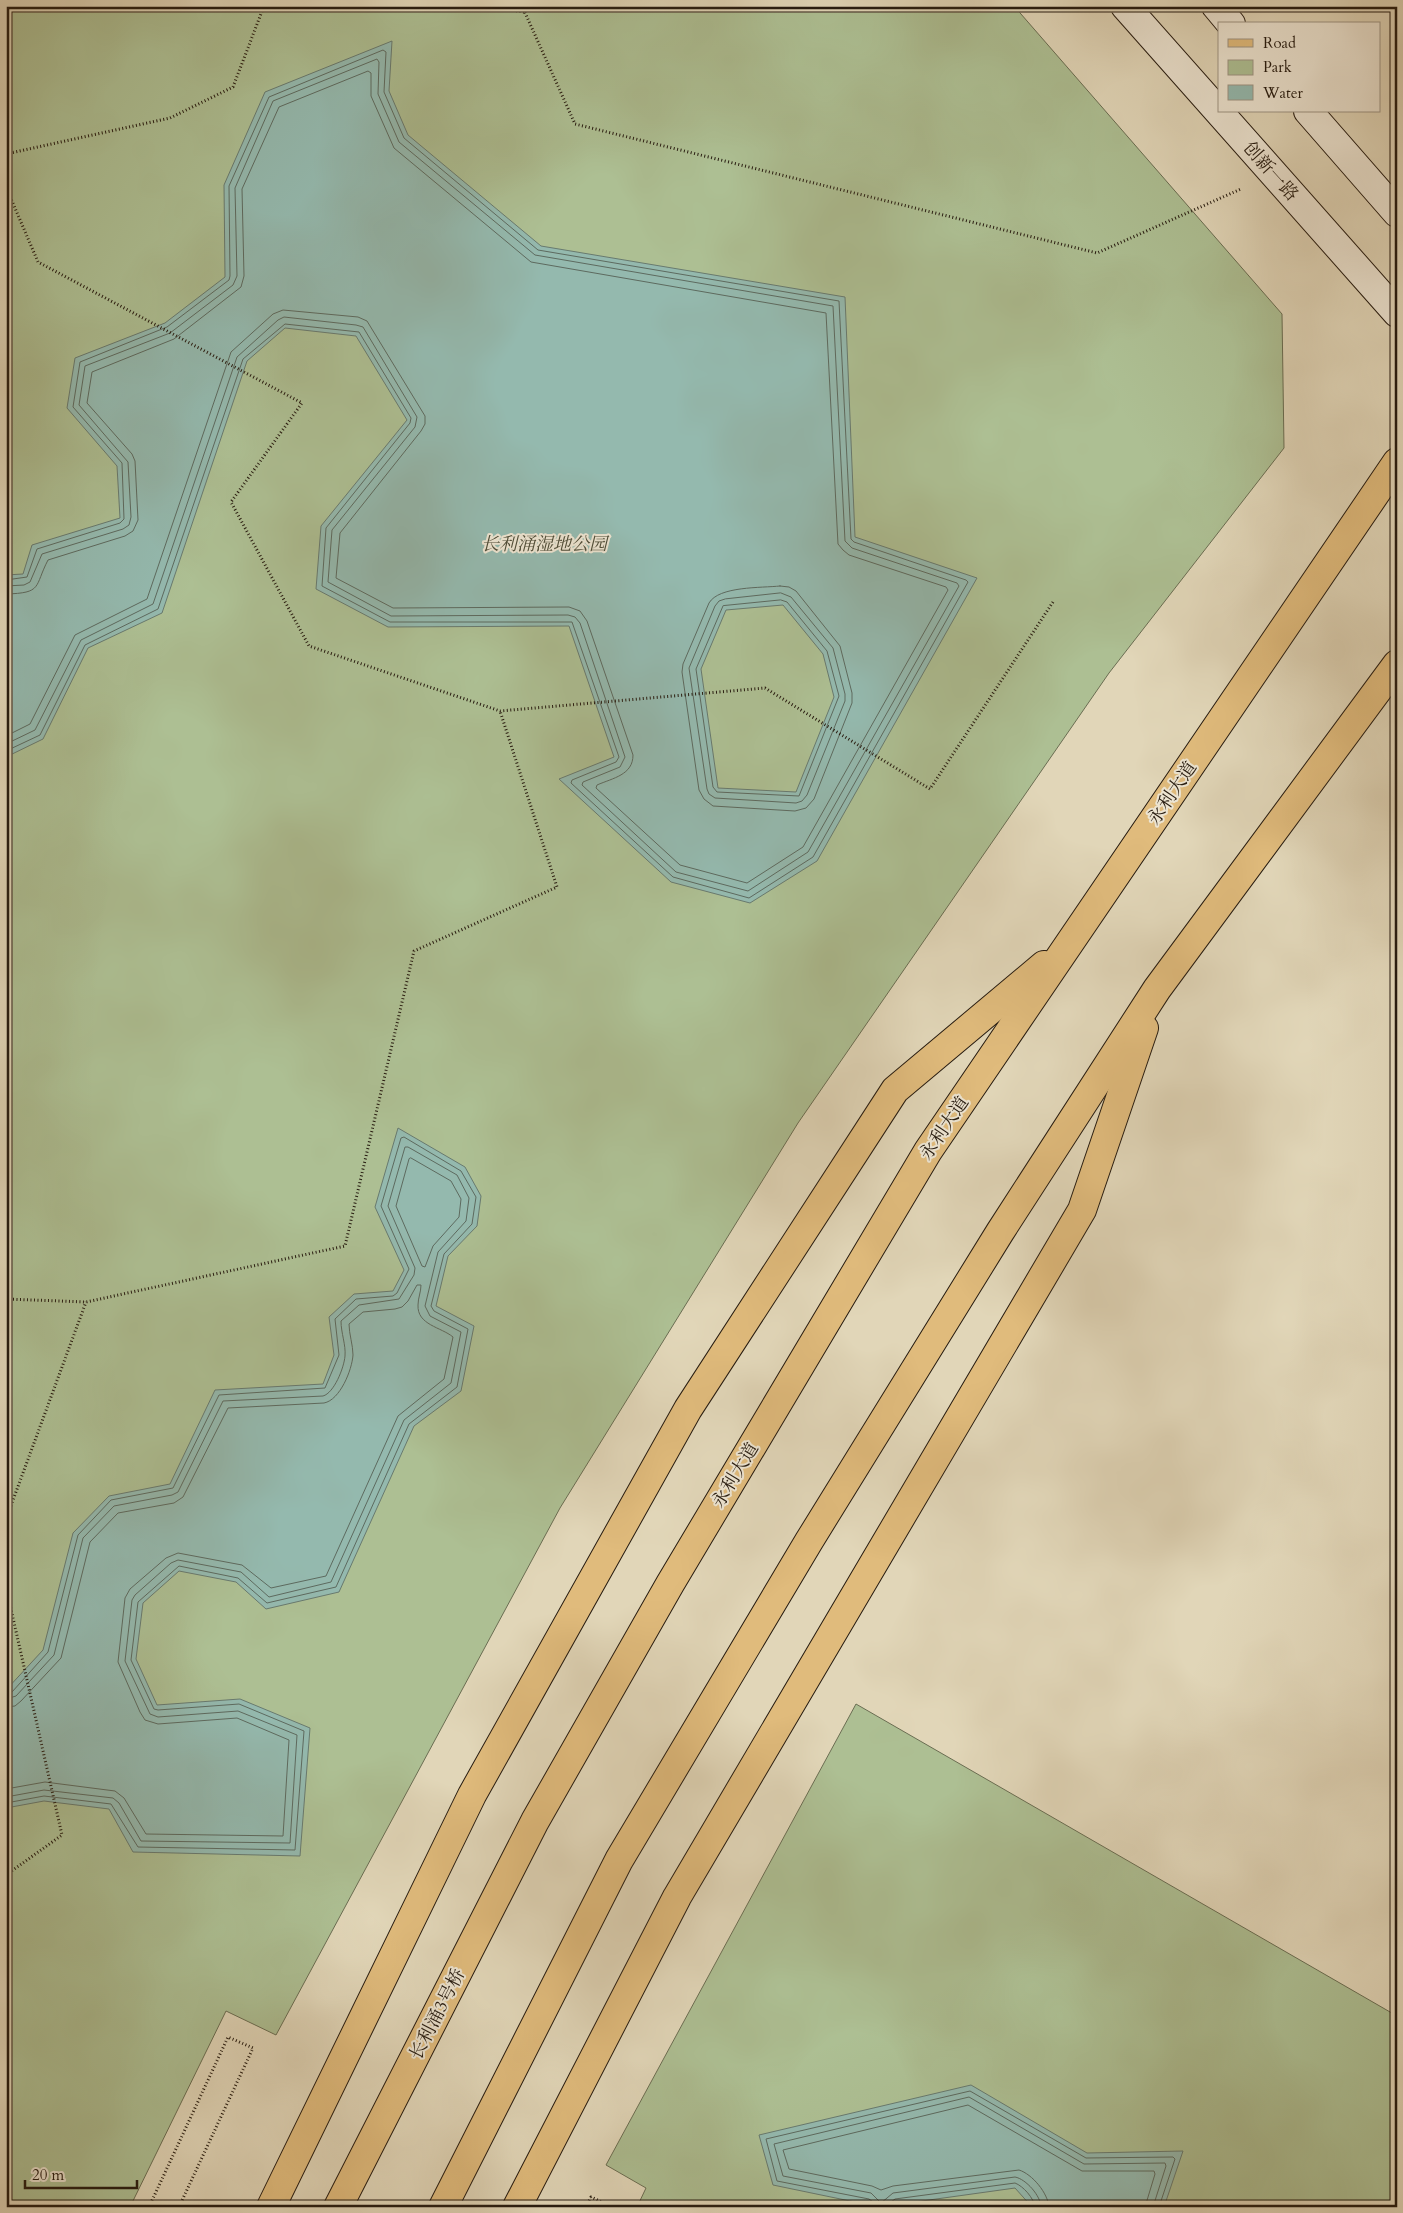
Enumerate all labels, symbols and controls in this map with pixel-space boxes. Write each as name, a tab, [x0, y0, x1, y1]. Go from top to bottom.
legend	[1218, 22, 1380, 112]
text: Road	[1263, 33, 1296, 53]
text: Park	[1263, 57, 1292, 77]
text: Water	[1262, 83, 1304, 103]
street label: 创新一路	[1237, 136, 1304, 206]
park label: 长利涌湿地公园	[481, 532, 610, 557]
street label: 永利大道	[1142, 756, 1203, 830]
street label: 永利大道	[914, 1091, 975, 1165]
street label: 永利大道	[706, 1438, 765, 1513]
street label: 长利涌3号桥	[404, 1964, 471, 2064]
scale bar	[25, 2158, 138, 2190]
text: 20 m	[32, 2165, 64, 2185]

